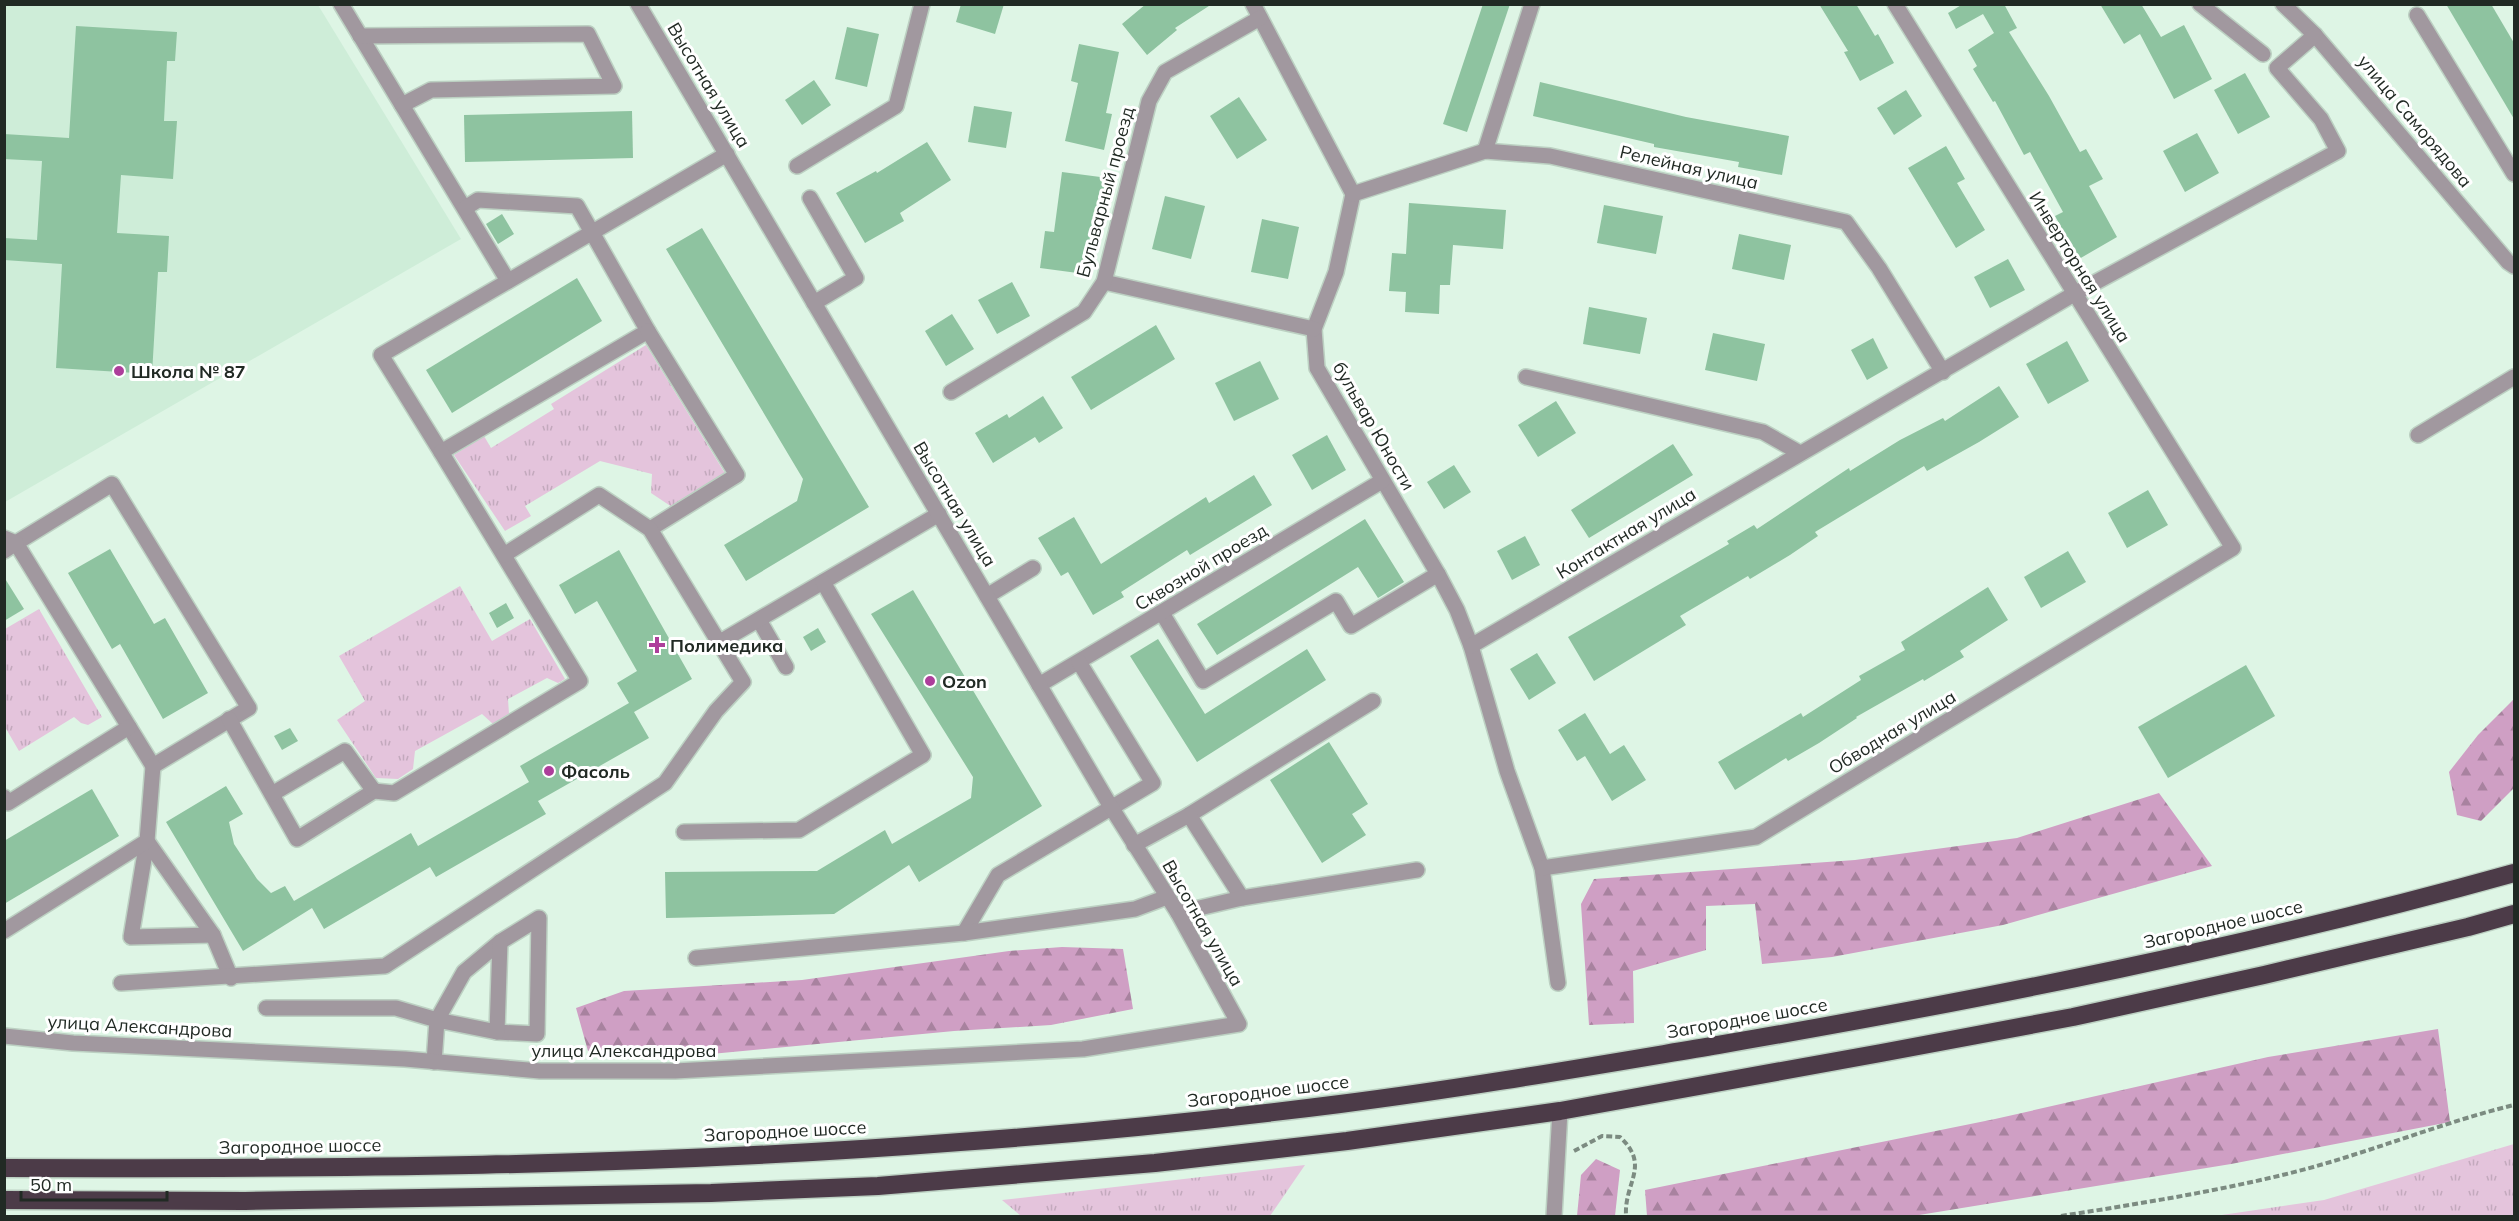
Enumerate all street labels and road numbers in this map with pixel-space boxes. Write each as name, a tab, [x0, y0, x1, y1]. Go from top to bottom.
street label: Высотная улица	[663, 18, 755, 152]
street label: улица Саморядова	[2353, 50, 2477, 192]
street label: Бульварный проезд	[1071, 104, 1139, 280]
street label: Релейная улица	[1618, 140, 1760, 194]
street label: Инверторная улица	[2024, 187, 2136, 347]
street label: бульвар Юности	[1328, 358, 1420, 494]
street label: Высотная улица	[909, 437, 1001, 571]
street label: Контактная улица	[1552, 482, 1700, 584]
street label: Сквозной проезд	[1131, 518, 1272, 616]
street label: Обводная улица	[1824, 685, 1960, 779]
street label: Высотная улица	[1158, 856, 1248, 990]
street label: Загородное шоссе	[2141, 894, 2305, 954]
street label: Загородное шоссе	[1665, 993, 1829, 1043]
street label: улица Александрова	[47, 1010, 233, 1042]
street label: улица Александрова	[532, 1039, 716, 1062]
street label: Загородное шоссе	[1186, 1070, 1350, 1112]
street label: Загородное шоссе	[703, 1115, 867, 1147]
street label: Загородное шоссе	[218, 1133, 382, 1159]

